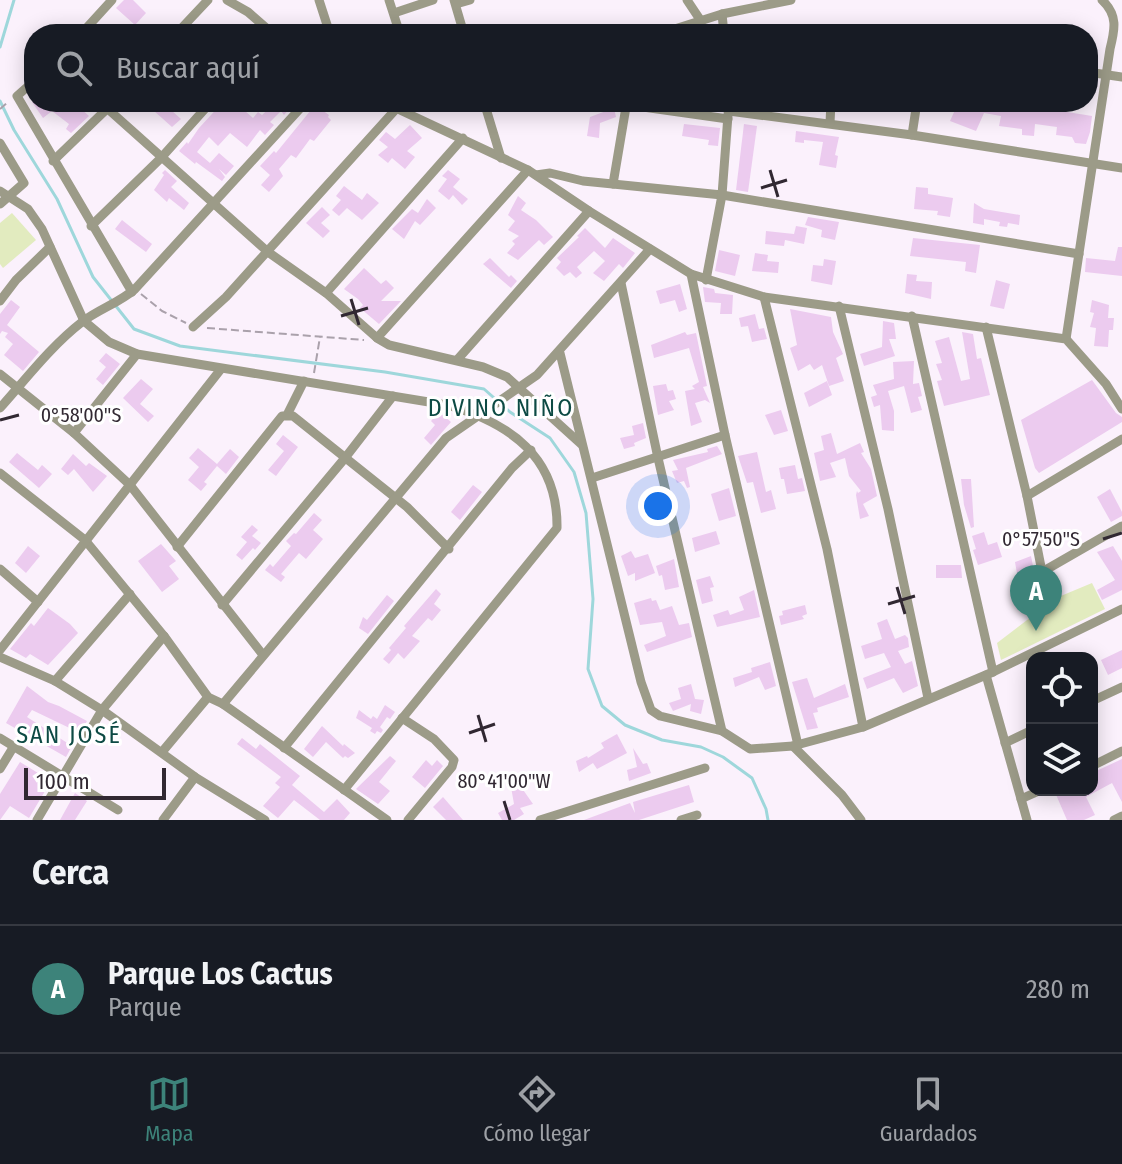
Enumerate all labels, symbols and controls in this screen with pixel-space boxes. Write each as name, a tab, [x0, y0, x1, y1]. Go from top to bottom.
search box	[24, 24, 1098, 112]
icon: search	[52, 46, 96, 90]
text: Buscar aquí	[116, 50, 260, 86]
district label: DIVINO NIÑO	[428, 394, 574, 422]
text: 0°58'00"S	[41, 403, 121, 427]
your location	[638, 486, 678, 526]
text: 0°57'50"S	[1002, 527, 1080, 551]
pin: A	[1010, 565, 1062, 631]
map controls	[1026, 652, 1098, 796]
button: locate	[1026, 652, 1098, 724]
district label: SAN JOSÉ	[16, 720, 122, 749]
button: layers	[1026, 724, 1098, 796]
scale bar	[24, 764, 166, 800]
text: 100 m	[36, 768, 90, 795]
text: 80°41'00"W	[457, 769, 551, 793]
text: Cerca	[32, 852, 109, 893]
text: Parque Los Cactus	[108, 956, 333, 992]
text: A	[51, 974, 65, 1005]
text: 280 m	[1026, 974, 1090, 1005]
text: Parque	[108, 992, 182, 1023]
tab: Mapa	[145, 1072, 194, 1147]
tab: Cómo llegar	[483, 1072, 590, 1147]
tab: Guardados	[880, 1072, 977, 1147]

